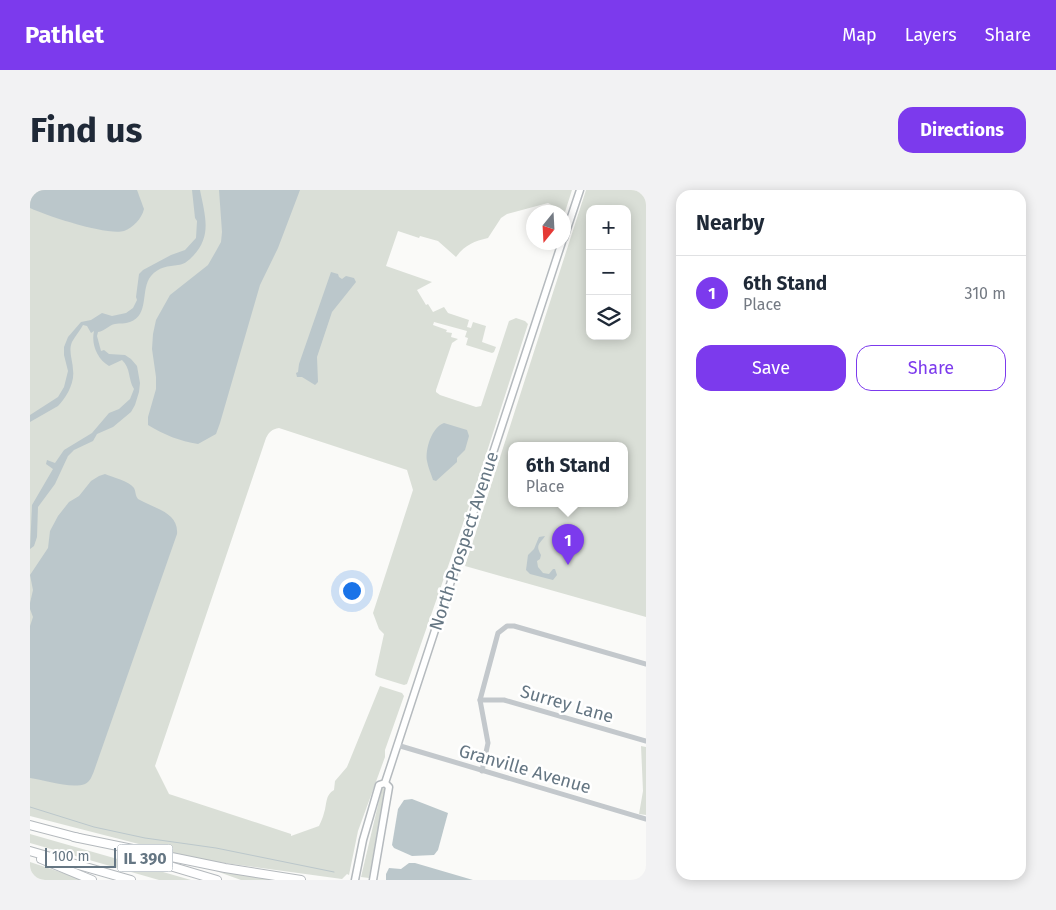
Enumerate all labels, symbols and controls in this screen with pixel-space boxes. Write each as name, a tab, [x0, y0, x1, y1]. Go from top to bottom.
text: Pathlet	[25, 21, 104, 49]
text: Map	[842, 24, 877, 46]
text: Layers	[905, 24, 957, 46]
text: Share	[985, 24, 1031, 46]
button: Directions	[898, 107, 1026, 153]
text: Find us	[30, 109, 142, 151]
north arrow	[526, 205, 571, 250]
map controls	[586, 205, 631, 340]
button: +	[586, 205, 631, 250]
text: Nearby	[696, 210, 764, 236]
button: −	[586, 250, 631, 295]
text: 6th Stand	[743, 272, 827, 295]
text: 1	[708, 284, 716, 303]
text: 310 m	[965, 284, 1006, 303]
button: layers	[586, 295, 631, 340]
text: Place	[743, 295, 782, 314]
button: Save	[696, 345, 846, 391]
button: Share	[856, 345, 1006, 391]
popup	[508, 442, 628, 507]
street label: North Prospect Avenue	[425, 449, 503, 633]
text: 6th Stand	[526, 454, 610, 477]
text: Place	[526, 477, 564, 496]
pin: 1	[552, 524, 584, 565]
your location	[339, 578, 365, 604]
street label: Surrey Lane	[518, 680, 616, 728]
street label: Granville Avenue	[456, 740, 594, 798]
road number: IL 390	[118, 844, 172, 871]
scale bar	[45, 845, 116, 868]
text: 100 m	[52, 848, 89, 865]

